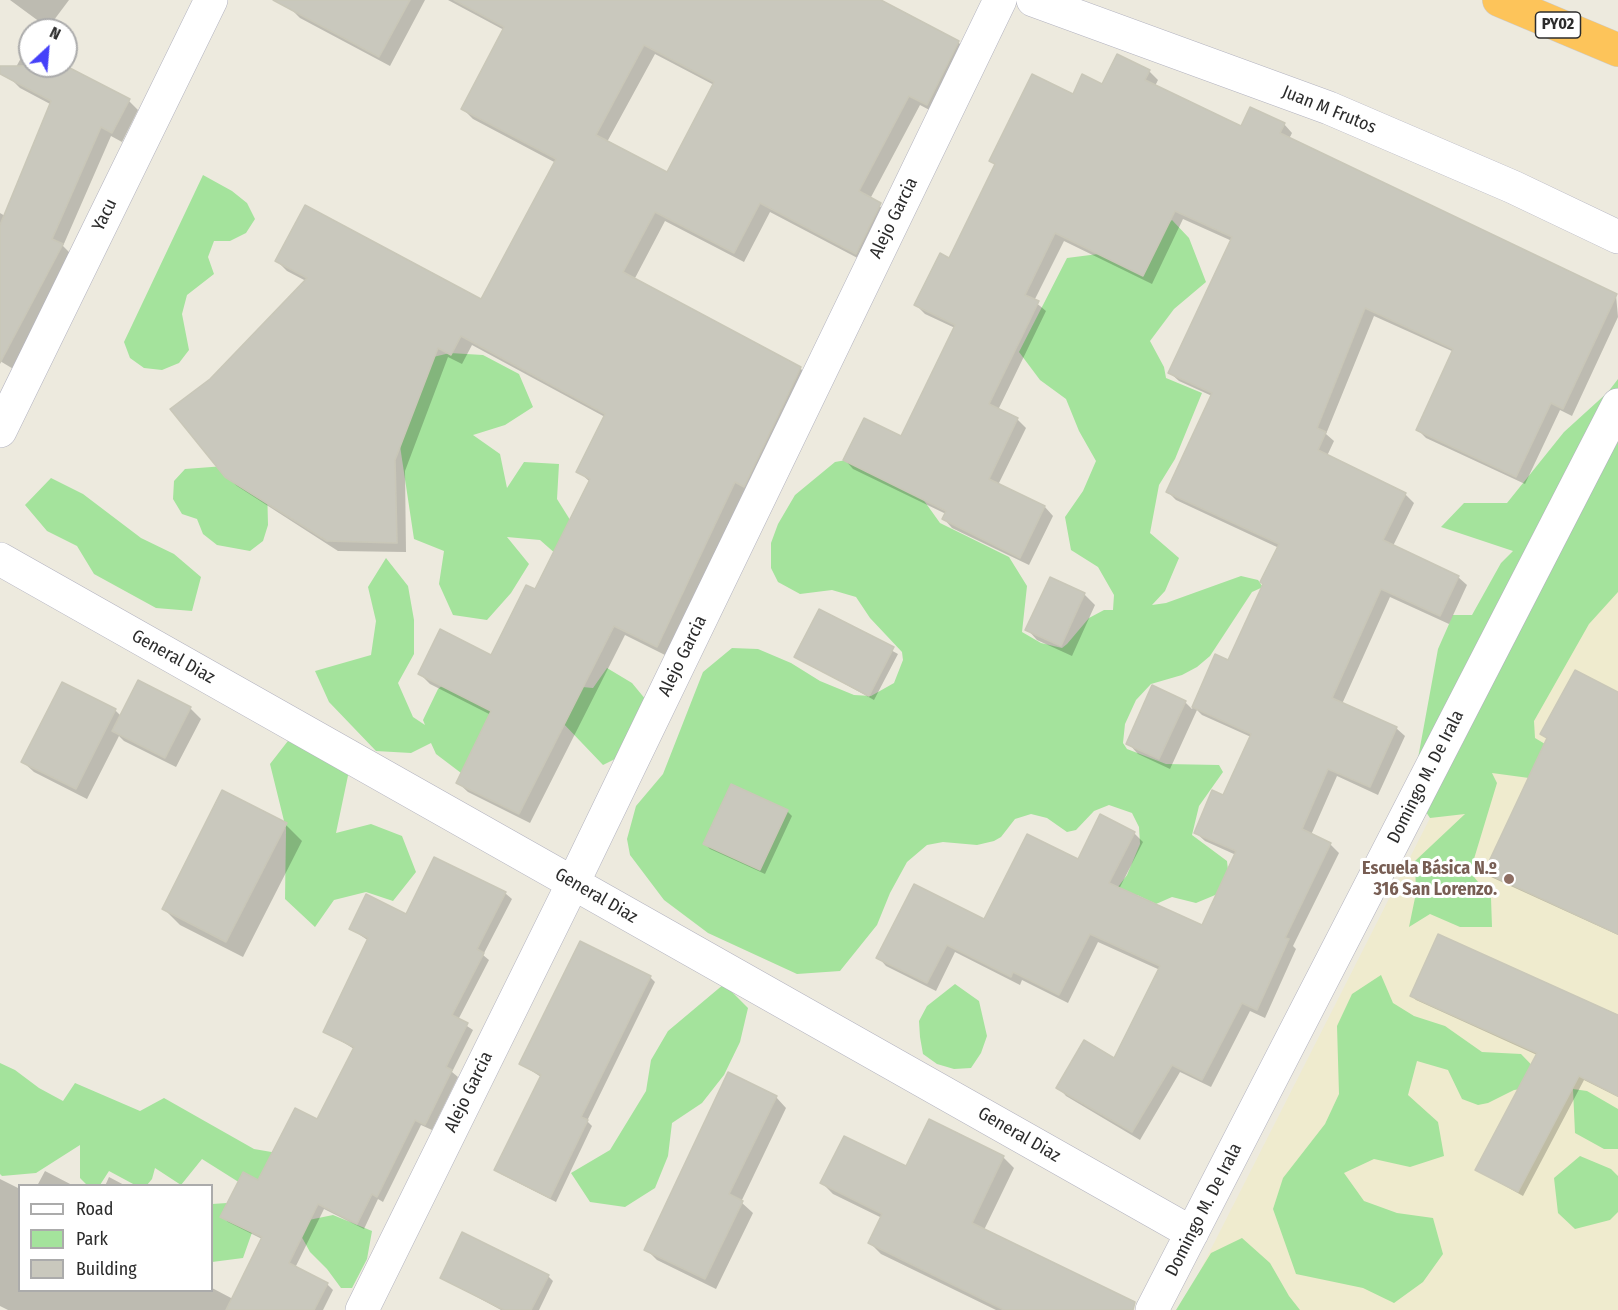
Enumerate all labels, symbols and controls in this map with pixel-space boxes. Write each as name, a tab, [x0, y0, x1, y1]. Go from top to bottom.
road number: PY02	[1536, 12, 1580, 38]
north arrow	[18, 18, 78, 78]
text: N	[47, 23, 64, 44]
street label: Juan M Frutos	[1279, 81, 1379, 139]
street label: Alejo Garcia	[865, 174, 923, 262]
street label: Yacu	[88, 195, 122, 235]
street label: Alejo Garcia	[654, 612, 712, 700]
street label: General Diaz	[128, 625, 218, 689]
street label: Domingo M. De Irala	[1383, 707, 1469, 847]
place label: Escuela Básica N.º 316 San Lorenzo.	[1362, 858, 1497, 900]
street label: General Diaz	[551, 864, 641, 928]
marker: Escuela Básica N.º 316 San Lorenzo.	[1502, 872, 1516, 886]
street label: Alejo Garcia	[440, 1048, 498, 1136]
street label: General Diaz	[974, 1103, 1064, 1167]
street label: Domingo M. De Irala	[1161, 1140, 1247, 1280]
legend	[18, 1184, 213, 1292]
text: Road	[76, 1198, 113, 1220]
text: Park	[76, 1228, 108, 1250]
text: Building	[76, 1258, 137, 1280]

